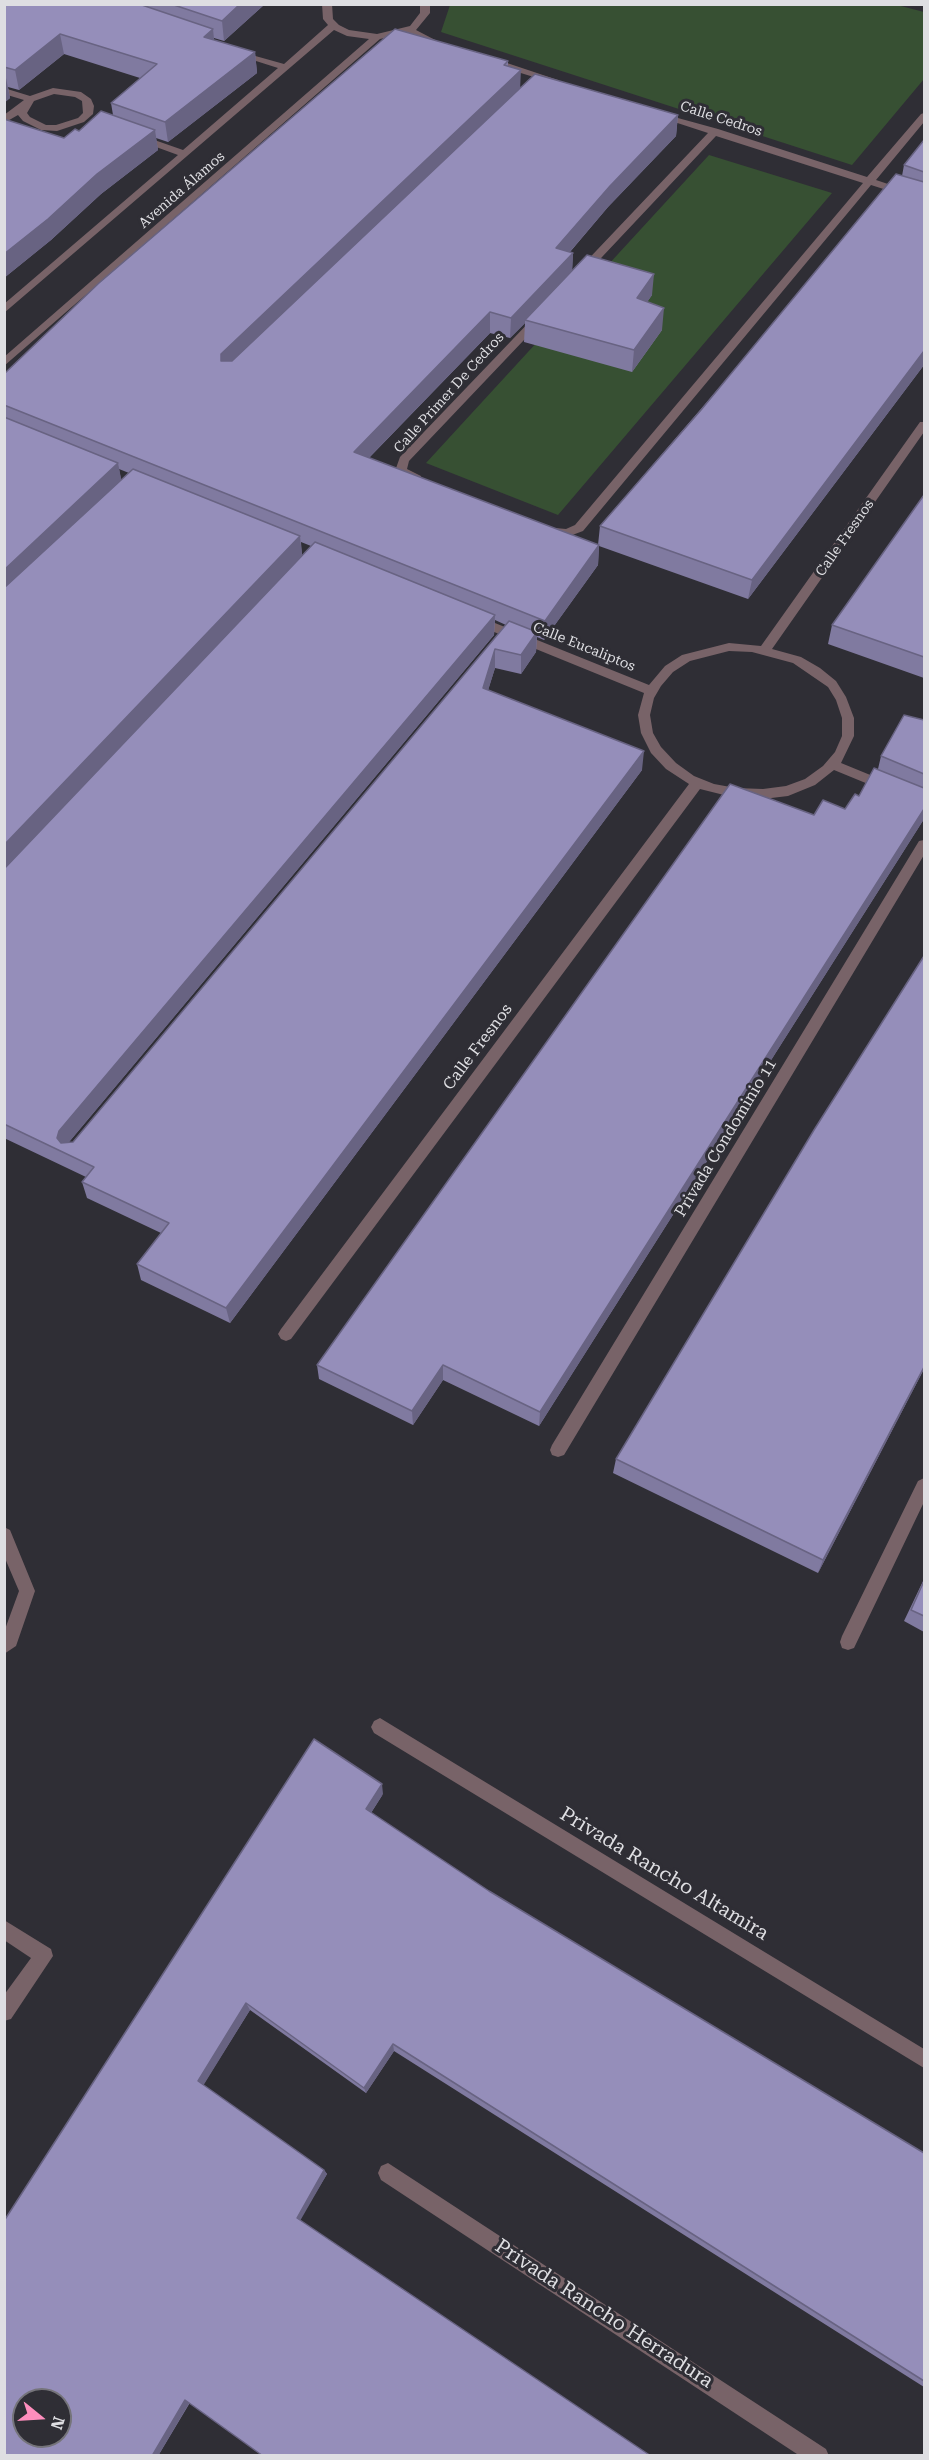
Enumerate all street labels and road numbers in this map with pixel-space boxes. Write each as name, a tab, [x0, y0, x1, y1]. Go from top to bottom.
street label: Calle Cedros	[678, 98, 764, 140]
street label: Avenida Álamos	[136, 148, 228, 232]
street label: Calle Primer De Cedros	[390, 329, 508, 457]
street label: Calle Fresnos	[812, 496, 878, 580]
street label: Calle Eucaliptos	[530, 619, 638, 675]
street label: Calle Fresnos	[439, 1000, 517, 1094]
street label: Privada Condominio 11	[671, 1055, 781, 1221]
street label: Privada Rancho Altamira	[555, 1802, 773, 1946]
street label: Privada Rancho Herradura	[490, 2234, 718, 2394]

